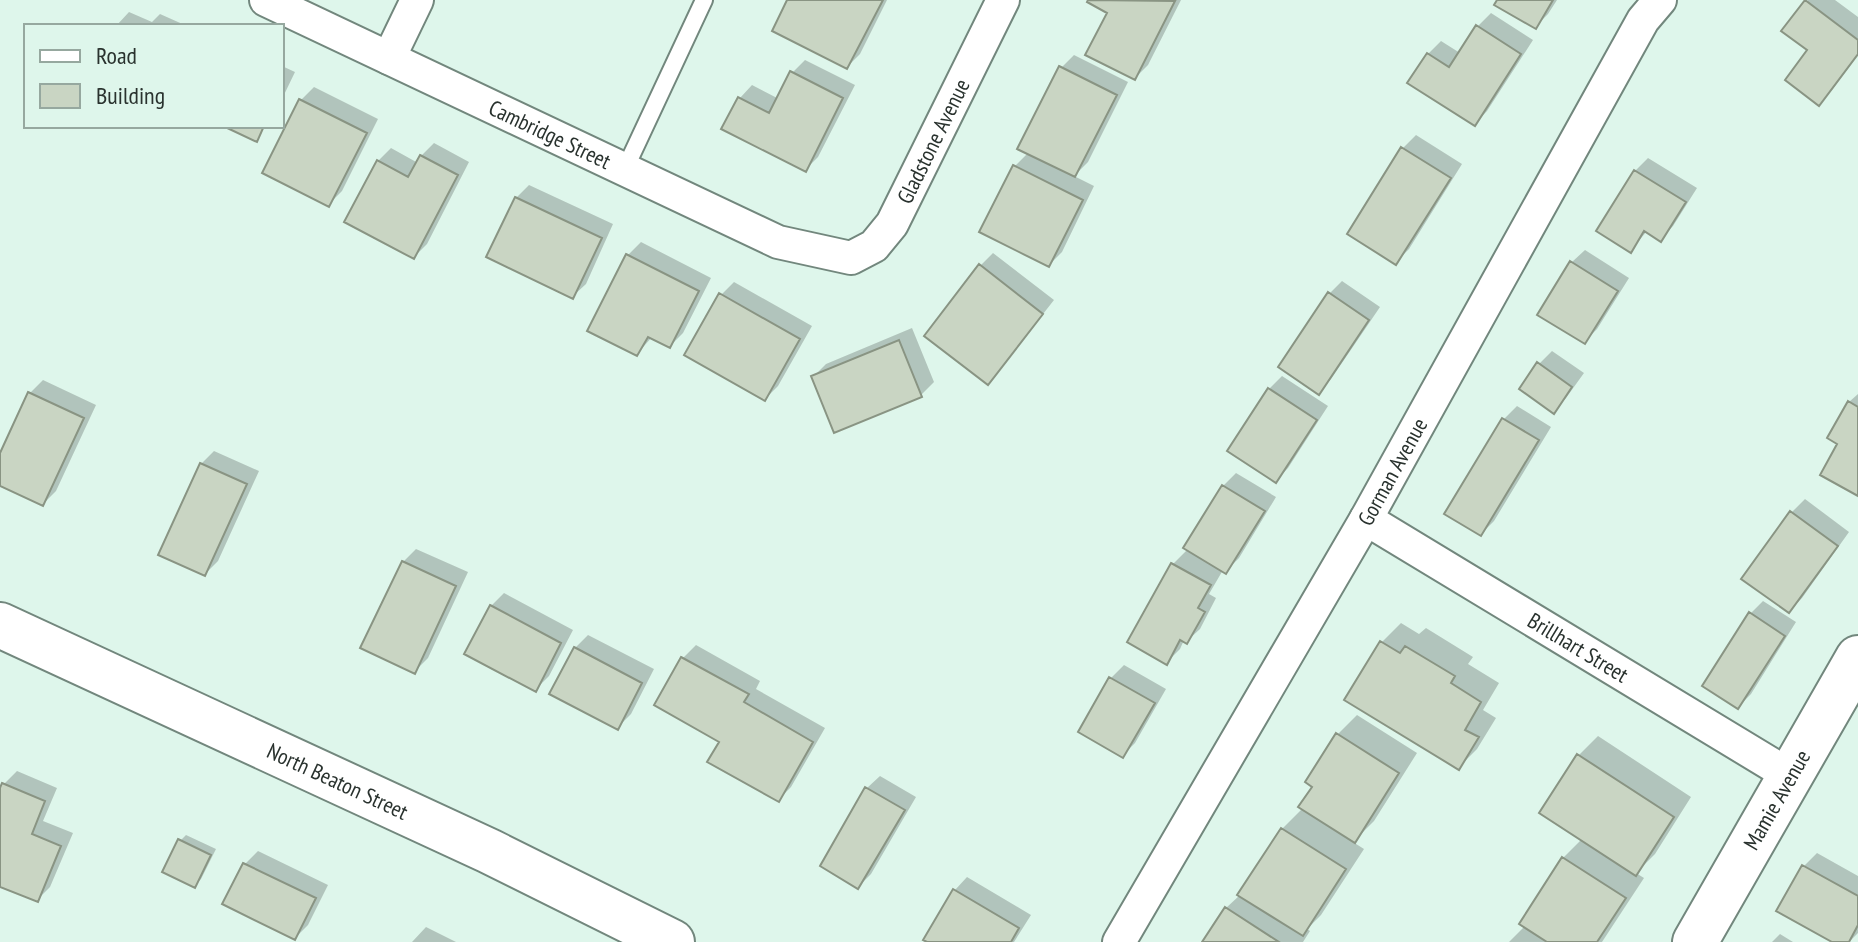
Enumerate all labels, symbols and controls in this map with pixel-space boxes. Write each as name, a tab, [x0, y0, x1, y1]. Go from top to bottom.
legend	[24, 24, 284, 128]
text: Road	[96, 40, 137, 71]
street label: Gladstone Avenue	[890, 74, 976, 208]
text: Building	[96, 80, 165, 111]
street label: Cambridge Street	[484, 93, 615, 175]
street label: Gorman Avenue	[1351, 413, 1433, 530]
street label: Brillhart Street	[1523, 606, 1634, 689]
street label: North Beaton Street	[263, 736, 413, 826]
street label: Mamie Avenue	[1737, 745, 1816, 855]

